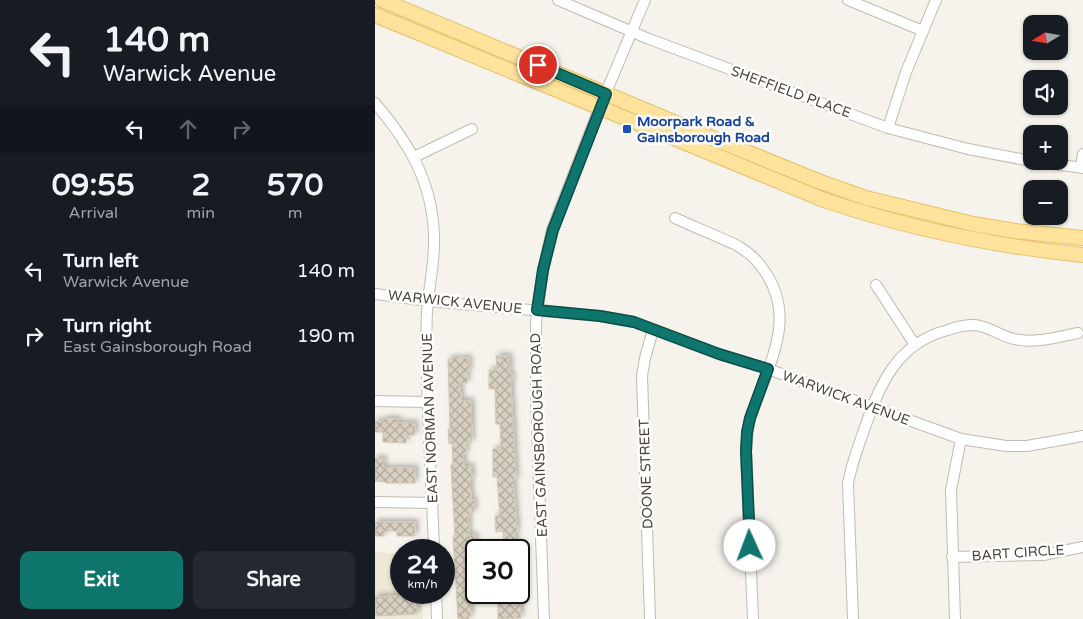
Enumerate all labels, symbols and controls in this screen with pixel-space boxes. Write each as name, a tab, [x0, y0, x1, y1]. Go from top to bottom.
north arrow	[1023, 15, 1067, 60]
map controls	[1023, 15, 1068, 225]
text: 140 m	[103, 19, 210, 61]
icon: left	[20, 20, 85, 85]
pin	[517, 44, 559, 86]
icon: arrive	[524, 51, 552, 79]
text: Warwick Avenue	[103, 61, 276, 87]
street label: SHEFFIELD PLACE	[729, 62, 853, 122]
button: sound	[1023, 70, 1068, 115]
place label: Moorpark Road & Gainsborough Road	[637, 113, 770, 146]
icon: left	[121, 115, 149, 143]
icon: ahead	[174, 115, 202, 143]
icon: right	[227, 115, 255, 143]
marker: Moorpark Road & Gainsborough Road	[621, 123, 633, 135]
button: +	[1023, 125, 1068, 170]
text: 09:55	[52, 167, 135, 204]
text: 2	[191, 167, 210, 204]
text: 570	[267, 167, 323, 204]
button: −	[1023, 180, 1068, 225]
text: Arrival	[69, 203, 118, 223]
text: min	[187, 203, 215, 223]
text: m	[288, 203, 302, 223]
text: Turn left	[63, 250, 139, 272]
icon: left	[20, 257, 48, 285]
text: 140 m	[297, 260, 355, 282]
text: Warwick Avenue	[63, 272, 189, 292]
street label: WARWICK AVENUE	[387, 287, 523, 318]
text: Turn right	[63, 315, 151, 337]
icon: right	[20, 322, 48, 350]
text: 190 m	[297, 325, 355, 347]
street label: EAST NORMAN AVENUE	[419, 333, 441, 503]
street label: EAST GAINSBOROUGH ROAD	[527, 333, 551, 537]
text: East Gainsborough Road	[63, 337, 252, 357]
street label: WARWICK AVENUE	[780, 367, 912, 429]
street label: DOONE STREET	[636, 418, 656, 529]
position arrow	[723, 519, 775, 571]
speed limit sign: 30	[465, 539, 530, 604]
street label: BART CIRCLE	[971, 541, 1065, 565]
text: 24	[407, 550, 438, 580]
button: Exit	[20, 551, 183, 609]
button: Share	[193, 551, 355, 609]
text: km/h	[407, 577, 438, 591]

